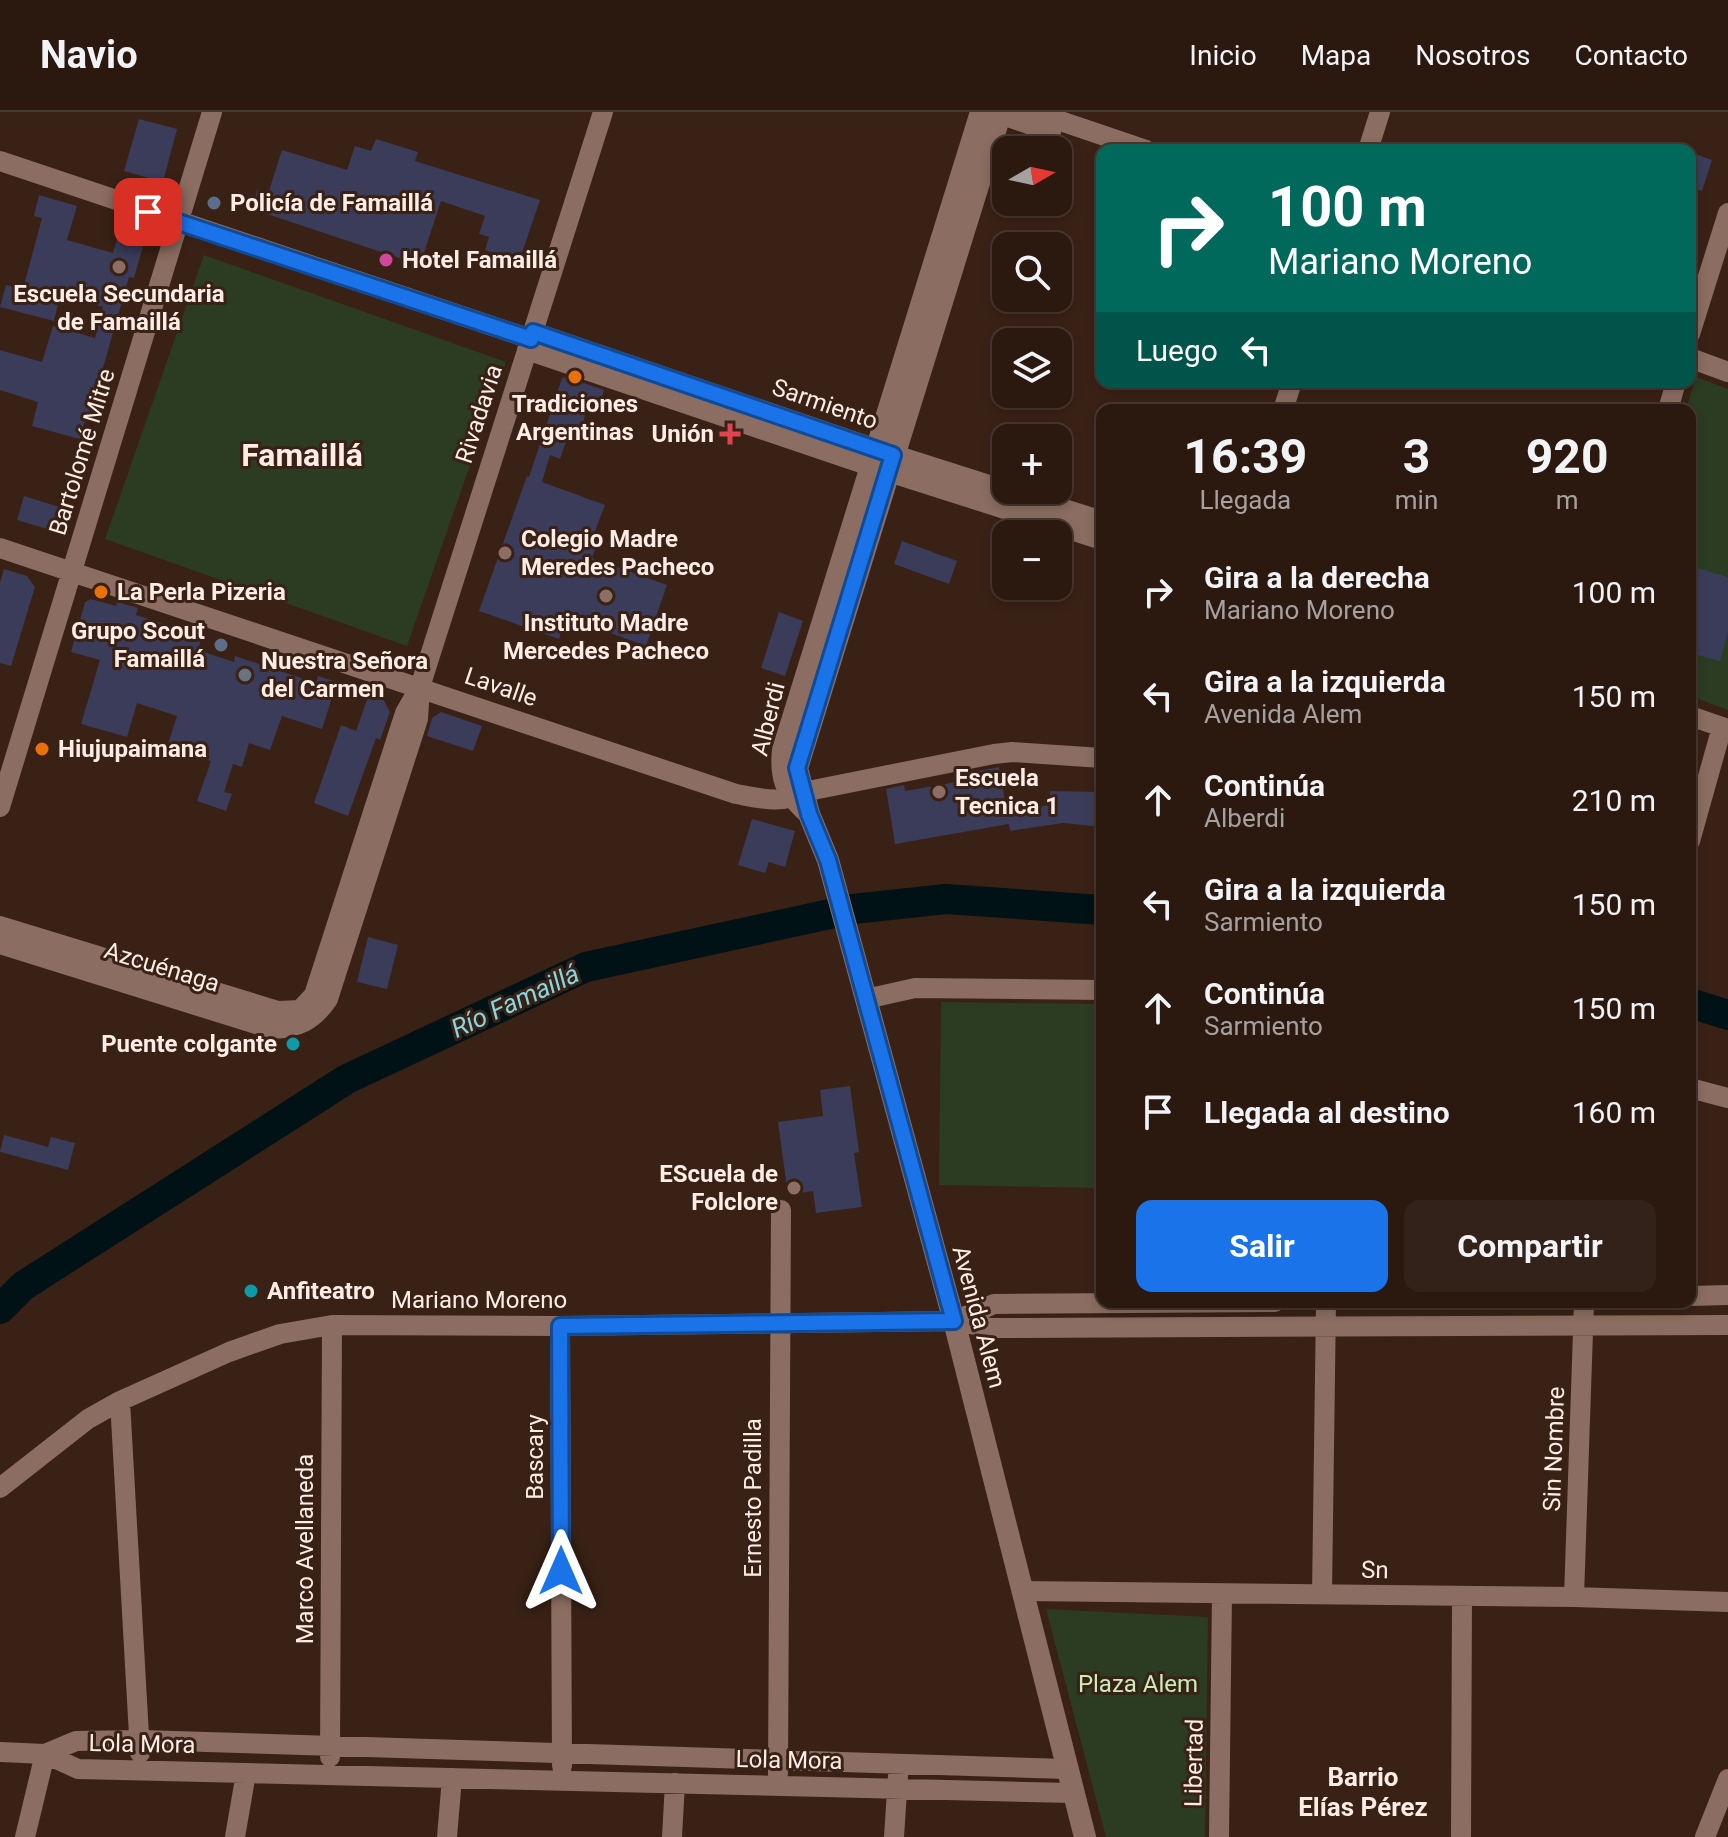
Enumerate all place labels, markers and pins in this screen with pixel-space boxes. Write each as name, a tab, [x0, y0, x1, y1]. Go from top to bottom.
pin	[114, 178, 182, 246]
place label: Policía de Famaillá	[230, 189, 433, 217]
marker: Policía de Famaillá	[205, 194, 223, 212]
place label: Hotel Famaillá	[402, 246, 557, 274]
marker: Hotel Famaillá	[377, 251, 395, 269]
marker: Escuela Secundaria de Famaillá	[110, 258, 128, 276]
place label: Escuela Secundaria de Famaillá	[13, 280, 225, 336]
marker: Tradiciones Argentinas	[566, 368, 584, 386]
place label: Tradiciones Argentinas	[512, 390, 638, 446]
place label: Unión	[651, 420, 714, 448]
marker: Unión	[721, 425, 739, 443]
place label: Colegio Madre Meredes Pacheco	[521, 525, 714, 581]
marker: Colegio Madre Meredes Pacheco	[496, 544, 514, 562]
place label: La Perla Pizeria	[117, 578, 286, 606]
marker: La Perla Pizeria	[92, 583, 110, 601]
marker: Instituto Madre Mercedes Pacheco	[597, 587, 615, 605]
place label: Instituto Madre Mercedes Pacheco	[503, 609, 709, 665]
place label: Grupo Scout Famaillá	[71, 617, 205, 673]
marker: Grupo Scout Famaillá	[212, 636, 230, 654]
place label: Nuestra Señora del Carmen	[261, 647, 428, 703]
marker: Nuestra Señora del Carmen	[236, 666, 254, 684]
place label: Hiujupaimana	[58, 735, 207, 763]
marker: Hiujupaimana	[33, 740, 51, 758]
place label: Escuela Tecnica 1	[955, 764, 1059, 820]
marker: Escuela Tecnica 1	[930, 783, 948, 801]
place label: Puente colgante	[101, 1030, 277, 1058]
marker: Puente colgante	[284, 1035, 302, 1053]
place label: EScuela de Folclore	[659, 1160, 778, 1216]
marker: EScuela de Folclore	[785, 1179, 803, 1197]
place label: Anfiteatro	[267, 1277, 375, 1305]
marker: Anfiteatro	[242, 1282, 260, 1300]

